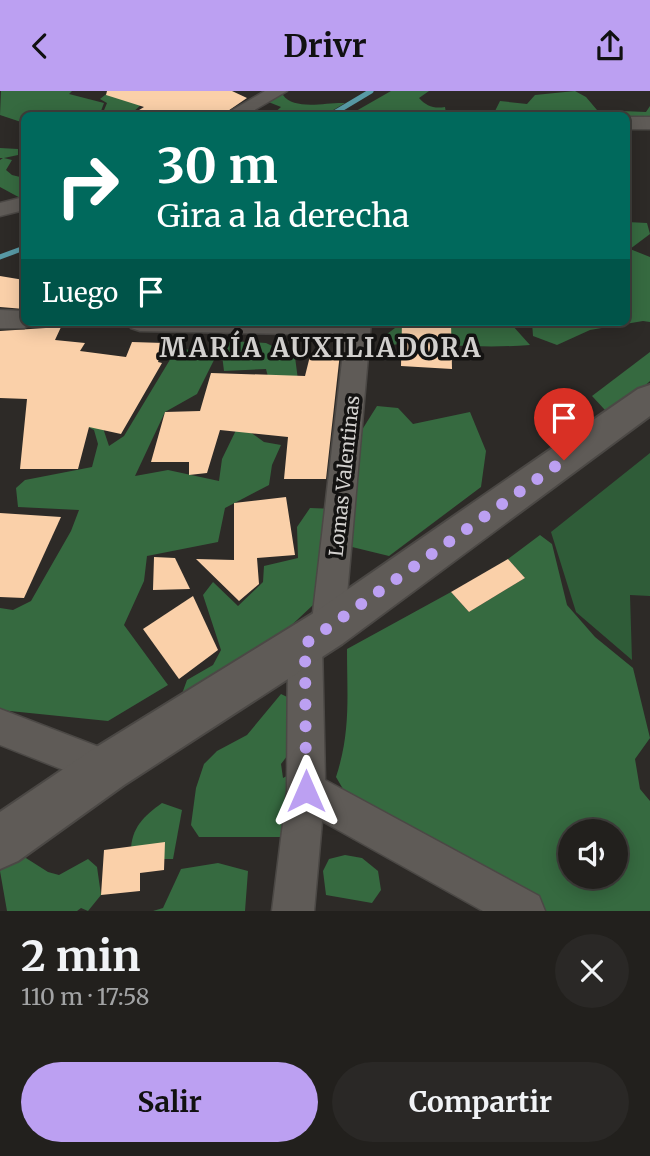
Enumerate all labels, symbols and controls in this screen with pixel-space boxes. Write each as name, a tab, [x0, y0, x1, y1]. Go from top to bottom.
text: Drivr	[283, 26, 367, 66]
icon: back	[21, 27, 59, 65]
icon: share	[591, 27, 629, 65]
text: 30 m	[157, 135, 278, 196]
icon: right	[42, 140, 133, 231]
text: Gira a la derecha	[157, 196, 410, 236]
icon: arrive	[132, 273, 170, 311]
text: Luego	[42, 276, 118, 309]
district label: MARÍA AUXILIADORA	[160, 330, 482, 364]
pin	[534, 388, 594, 460]
street label: Lomas Valentinas	[324, 394, 364, 558]
icon: arrive	[545, 399, 583, 437]
position arrow	[269, 754, 343, 828]
map controls	[558, 819, 628, 889]
button: sound	[558, 819, 628, 889]
text: 2 min	[21, 930, 141, 982]
button: close	[555, 934, 629, 1008]
text: 110 m · 17:58	[21, 982, 150, 1011]
button: Salir	[21, 1062, 318, 1142]
button: Compartir	[332, 1062, 629, 1142]

